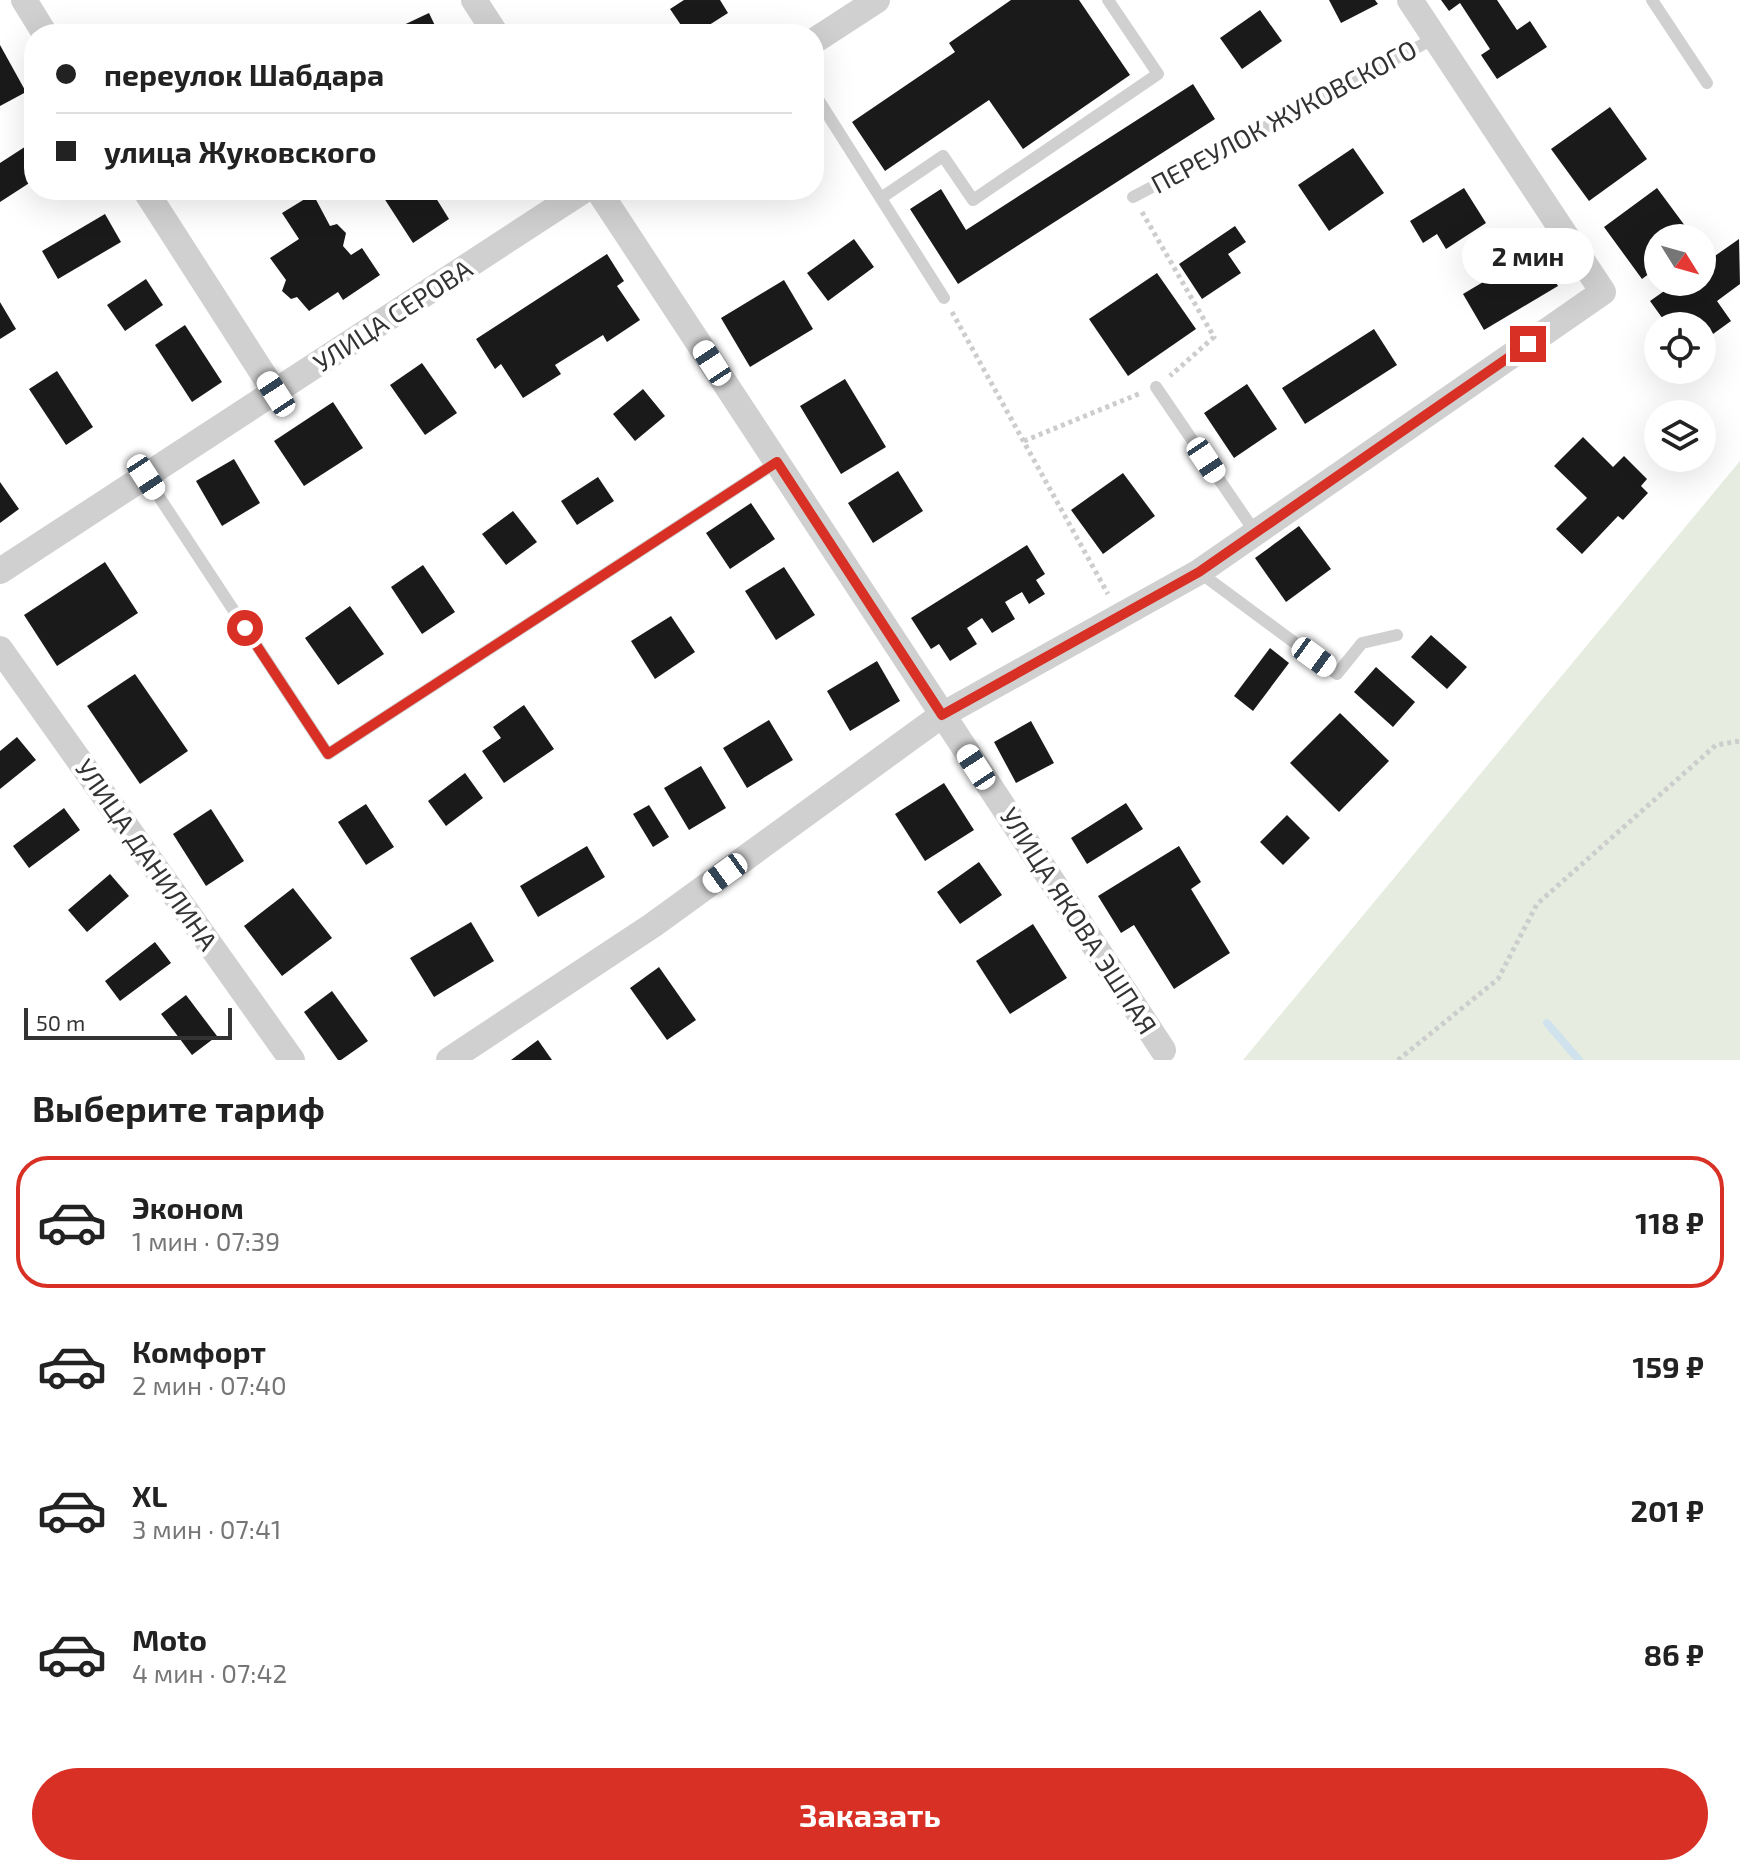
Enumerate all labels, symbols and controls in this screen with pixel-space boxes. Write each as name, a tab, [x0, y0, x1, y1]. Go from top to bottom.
street label: ПЕРЕУЛОК ЖУКОВСКОГО	[1145, 32, 1421, 199]
text: переулок Шабдара	[104, 56, 384, 92]
text: улица Жуковского	[104, 133, 376, 169]
north arrow	[1644, 224, 1716, 296]
map controls	[1644, 224, 1716, 472]
callout: 2 мин	[1462, 228, 1594, 284]
text: 2 мин	[1492, 240, 1564, 271]
street label: УЛИЦА СЕРОВА	[307, 252, 477, 377]
button: locate	[1644, 312, 1716, 384]
route end	[1510, 326, 1546, 362]
car	[689, 336, 735, 390]
car	[253, 367, 299, 421]
button: layers	[1644, 400, 1716, 472]
car	[1183, 433, 1229, 487]
car	[123, 450, 169, 504]
route start	[227, 610, 263, 646]
car	[1288, 633, 1340, 681]
car	[953, 740, 999, 794]
street label: УЛИЦА ДАНИЛИНА	[70, 753, 225, 956]
street label: УЛИЦА ЯКОВА ЭШПАЯ	[994, 801, 1164, 1039]
car	[699, 849, 751, 897]
scale bar	[24, 1004, 232, 1040]
text: 50 m	[36, 1009, 85, 1035]
text: Выберите тариф	[32, 1086, 325, 1129]
icon: car	[36, 1186, 108, 1258]
text: Эконом	[132, 1189, 244, 1225]
text: 118 ₽	[1635, 1204, 1704, 1240]
text: 1 мин · 07:39	[132, 1225, 280, 1256]
icon: car	[36, 1330, 108, 1402]
text: Комфорт	[132, 1333, 266, 1369]
text: 159 ₽	[1633, 1348, 1704, 1384]
text: 2 мин · 07:40	[132, 1369, 287, 1400]
icon: car	[36, 1474, 108, 1546]
text: XL	[132, 1477, 167, 1513]
text: 201 ₽	[1630, 1492, 1704, 1528]
text: 3 мин · 07:41	[132, 1513, 281, 1544]
icon: car	[36, 1618, 108, 1690]
text: Moto	[132, 1621, 207, 1657]
text: 86 ₽	[1643, 1636, 1704, 1672]
text: 4 мин · 07:42	[132, 1657, 287, 1688]
button: Заказать	[32, 1768, 1708, 1860]

